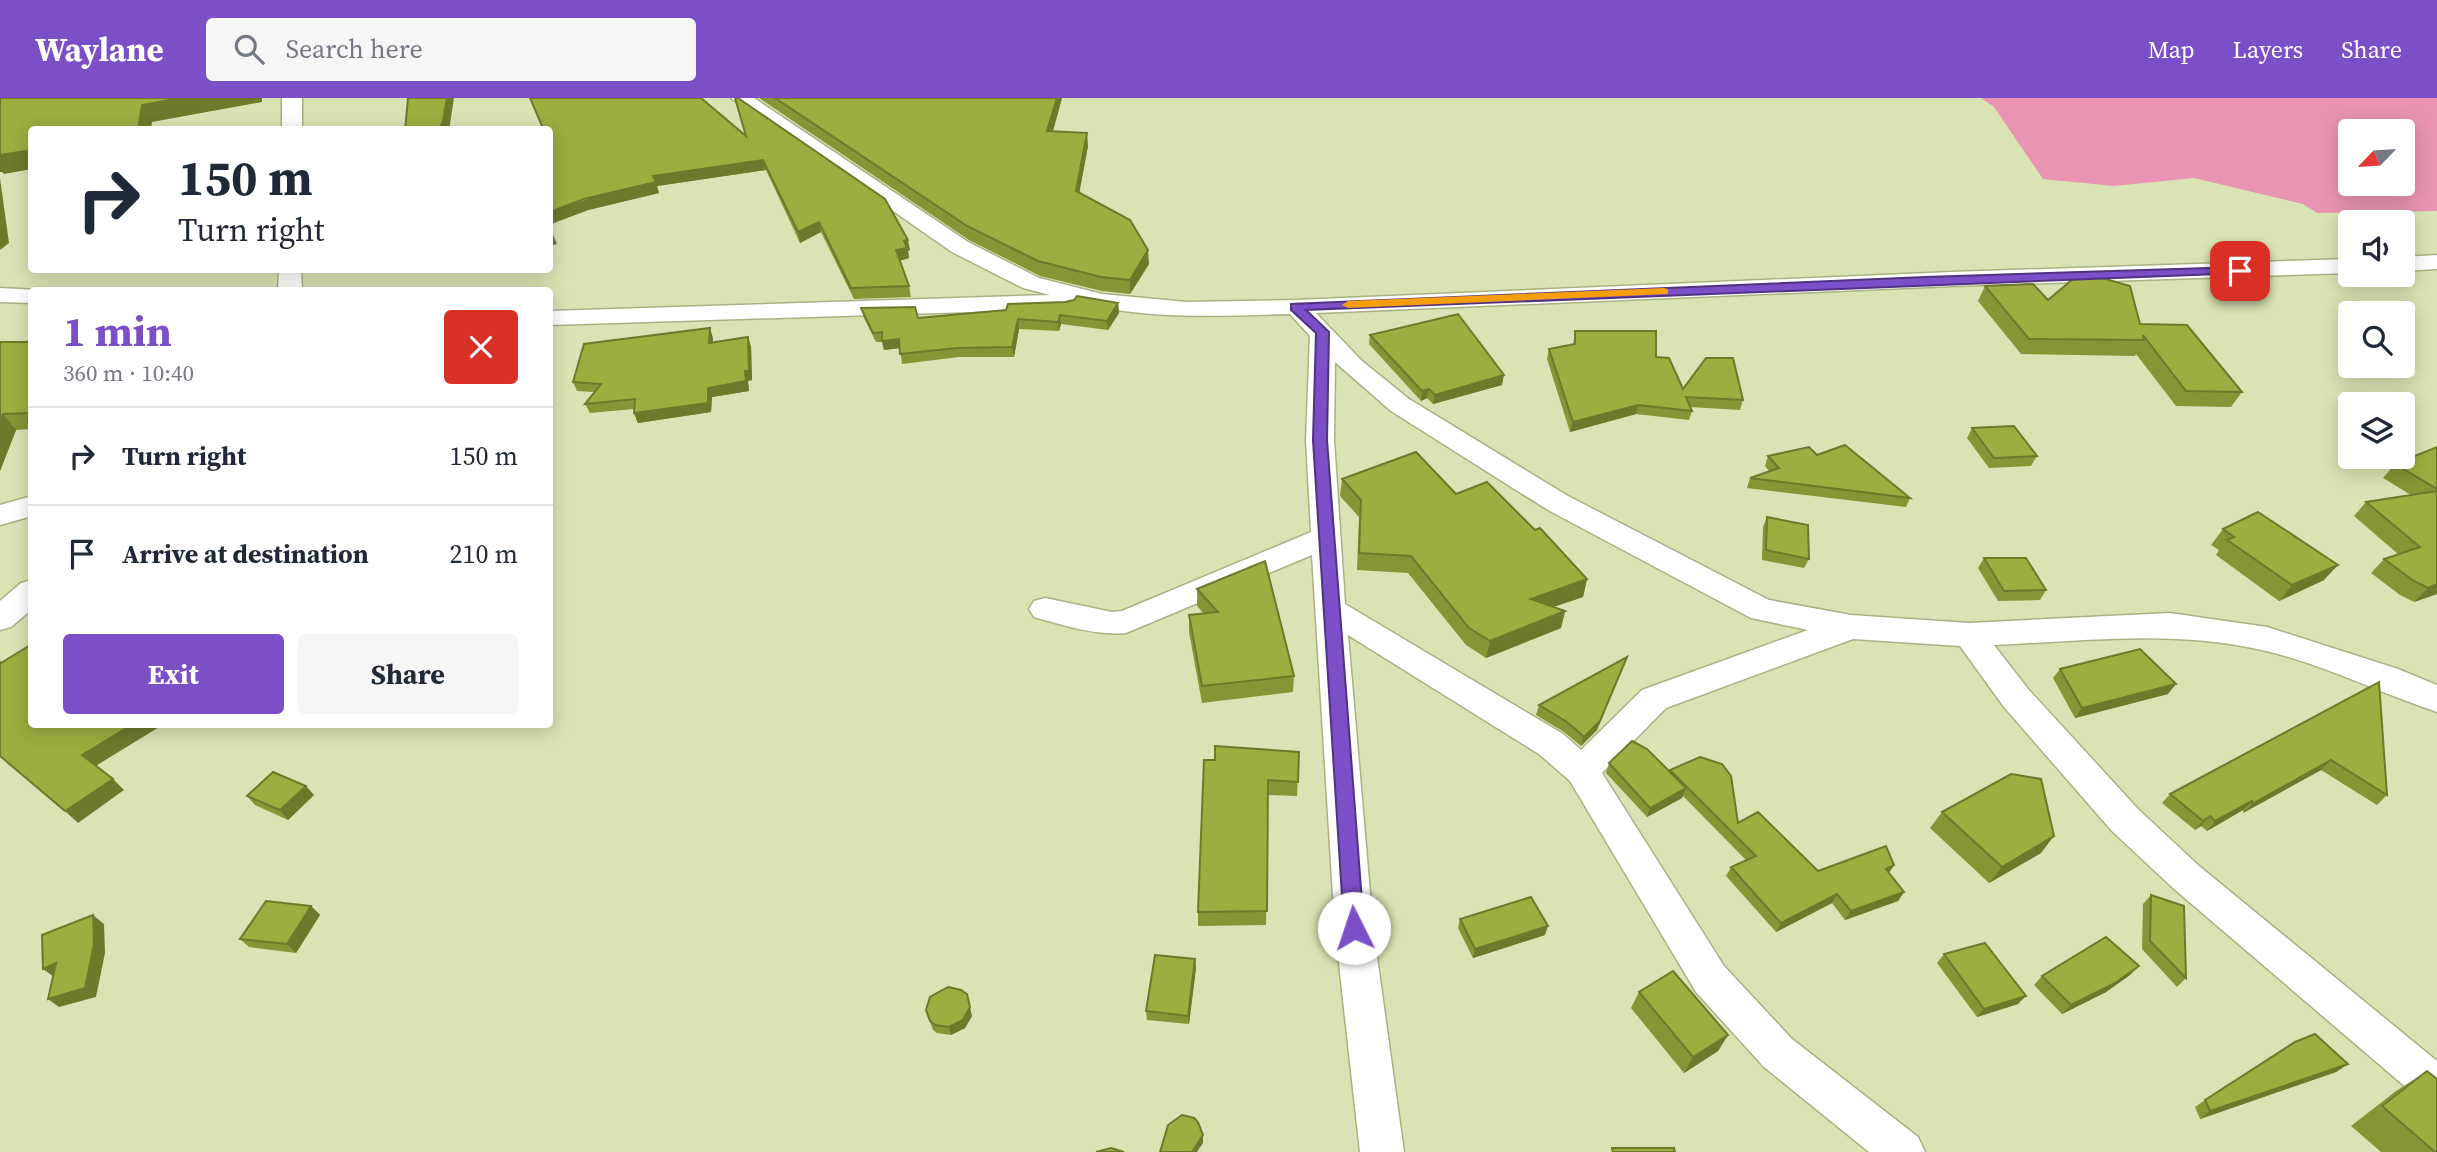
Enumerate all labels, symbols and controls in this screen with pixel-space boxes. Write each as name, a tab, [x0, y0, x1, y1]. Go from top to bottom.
search box	[206, 18, 696, 81]
text: Waylane	[35, 27, 164, 72]
icon: search	[230, 30, 268, 68]
text: Search here	[286, 31, 423, 67]
text: Map	[2148, 33, 2195, 66]
text: Layers	[2233, 33, 2303, 66]
text: Share	[2341, 33, 2402, 66]
north arrow	[2338, 119, 2415, 196]
map controls	[2338, 119, 2415, 469]
text: 150 m	[178, 144, 313, 211]
icon: right	[63, 154, 154, 245]
text: Turn right	[178, 208, 324, 252]
button: sound	[2338, 210, 2415, 287]
pin	[2210, 241, 2270, 301]
icon: arrive	[2221, 252, 2259, 290]
button: search	[2338, 301, 2415, 378]
text: 1 min	[63, 302, 172, 360]
button: close	[444, 310, 518, 384]
text: 360 m · 10:40	[63, 357, 194, 389]
button: layers	[2338, 392, 2415, 469]
icon: right	[63, 437, 101, 475]
text: Turn right	[122, 438, 246, 474]
text: 150 m	[450, 438, 518, 474]
icon: arrive	[63, 535, 101, 573]
text: Arrive at destination	[122, 536, 369, 572]
text: 210 m	[450, 536, 518, 572]
button: Exit	[63, 634, 284, 714]
button: Share	[298, 634, 518, 714]
position arrow	[1317, 891, 1391, 965]

